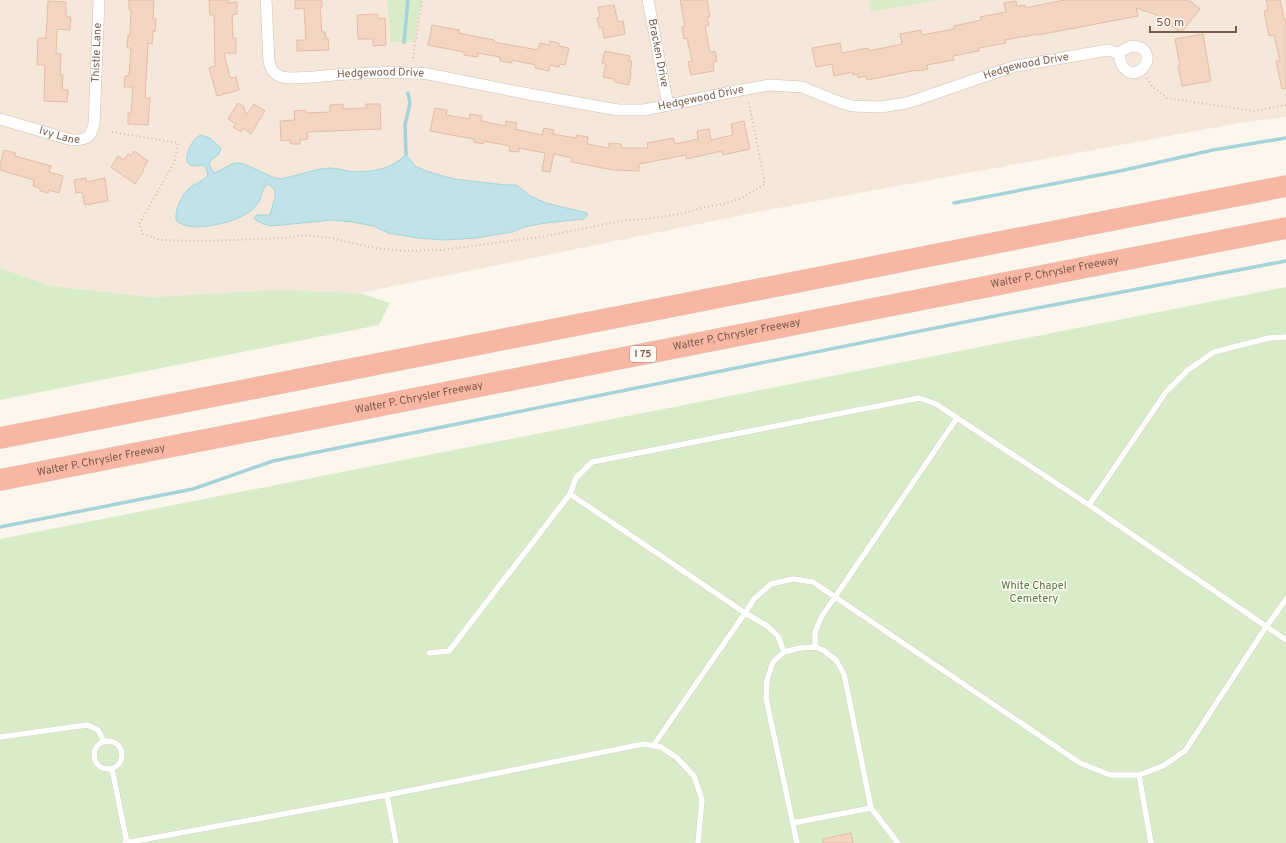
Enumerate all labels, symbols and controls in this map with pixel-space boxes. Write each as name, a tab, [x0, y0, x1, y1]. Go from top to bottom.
scale bar	[1150, 8, 1236, 34]
text: 50 m	[1156, 15, 1184, 31]
street label: Bracken Drive	[645, 18, 671, 88]
street label: Thistle Lane	[89, 22, 105, 83]
street label: Hedgewood Drive	[981, 50, 1070, 83]
street label: Hedgewood Drive	[337, 65, 425, 82]
street label: Hedgewood Drive	[657, 83, 745, 114]
street label: Ivy Lane	[37, 124, 80, 147]
street label: Walter P. Chrysler Freeway	[989, 253, 1120, 292]
street label: Walter P. Chrysler Freeway	[672, 315, 802, 354]
road number: I 75	[630, 346, 656, 362]
street label: Walter P. Chrysler Freeway	[354, 378, 484, 417]
street label: Walter P. Chrysler Freeway	[36, 441, 167, 480]
park label: White Chapel Cemetery	[1001, 579, 1067, 606]

